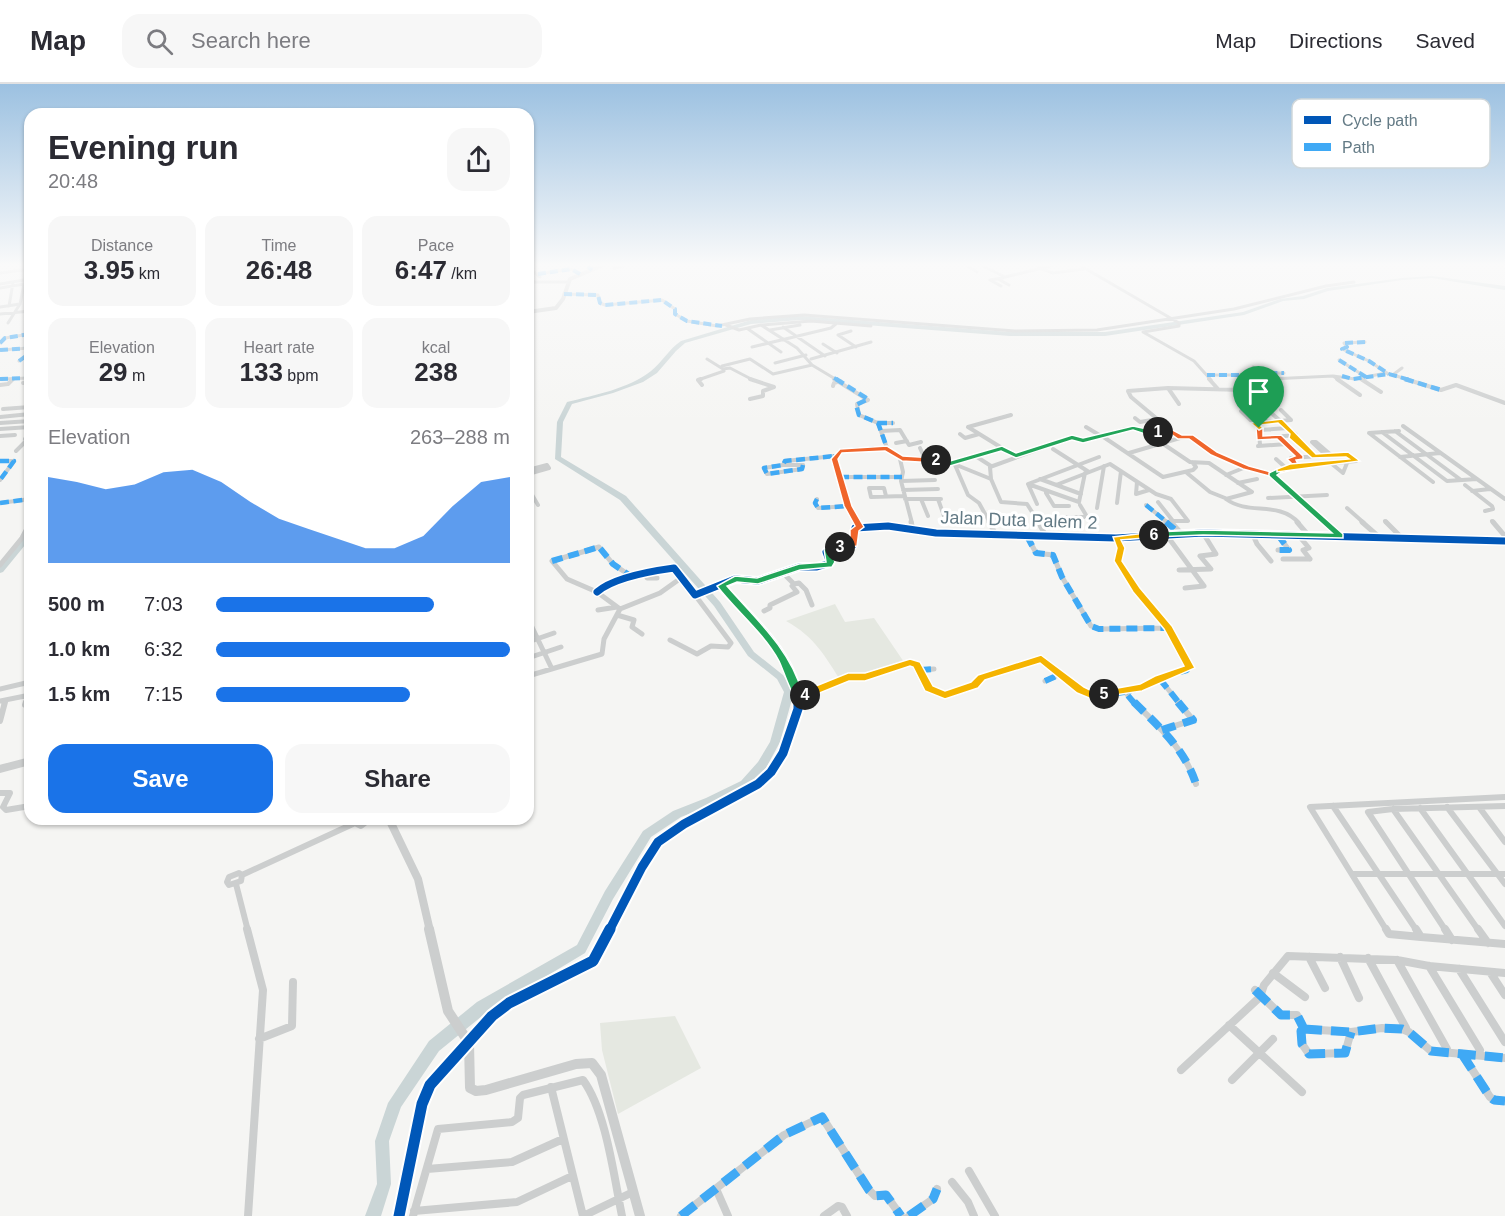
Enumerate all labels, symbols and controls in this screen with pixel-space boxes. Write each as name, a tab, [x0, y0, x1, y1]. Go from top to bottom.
search box	[122, 14, 542, 68]
text: Map	[30, 25, 86, 56]
icon: search	[143, 25, 176, 58]
text: Search here	[191, 28, 311, 53]
text: Map	[1215, 29, 1256, 52]
text: Directions	[1289, 29, 1382, 52]
text: Saved	[1415, 29, 1475, 52]
legend	[1292, 99, 1490, 168]
text: Cycle path	[1342, 112, 1418, 129]
button: share	[447, 128, 510, 191]
text: Evening run	[48, 129, 239, 166]
text: Path	[1342, 139, 1375, 156]
text: 20:48	[48, 170, 98, 192]
text: Distance	[91, 237, 153, 254]
text: Time	[262, 237, 296, 254]
text: Pace	[418, 237, 454, 254]
text: 3.95	[84, 255, 134, 285]
text: 26:48	[246, 255, 312, 285]
text: 6:47	[395, 255, 447, 285]
text: km	[134, 265, 160, 282]
text: /km	[447, 265, 477, 282]
text: Elevation	[89, 339, 155, 356]
text: Heart rate	[243, 339, 315, 356]
text: kcal	[422, 339, 450, 356]
text: 29	[99, 357, 128, 387]
text: 133	[240, 357, 283, 387]
text: 238	[414, 357, 458, 387]
pin	[1233, 366, 1284, 428]
text: m	[128, 367, 145, 384]
text: bpm	[283, 367, 318, 384]
icon: arrive	[1242, 375, 1275, 408]
pin: 1	[1143, 417, 1173, 447]
text: 1	[1154, 423, 1162, 440]
text: Elevation	[48, 426, 130, 448]
text: 263–288 m	[410, 426, 510, 448]
pin: 2	[921, 445, 951, 475]
text: 2	[932, 451, 940, 468]
street label: Jalan Duta Palem 2	[940, 507, 1098, 533]
pin: 6	[1139, 520, 1169, 550]
text: 6	[1150, 526, 1158, 543]
pin: 3	[825, 532, 855, 562]
text: 3	[836, 538, 844, 555]
text: 500 m	[48, 593, 105, 615]
text: 7:03	[144, 593, 183, 615]
text: 1.0 km	[48, 638, 110, 660]
text: 6:32	[144, 638, 183, 660]
pin: 5	[1089, 679, 1119, 709]
pin: 4	[790, 680, 820, 710]
text: 1.5 km	[48, 683, 110, 705]
text: 7:15	[144, 683, 183, 705]
text: 5	[1100, 685, 1108, 702]
text: 4	[801, 686, 809, 703]
button: Save	[48, 744, 273, 813]
button: Share	[285, 744, 510, 813]

